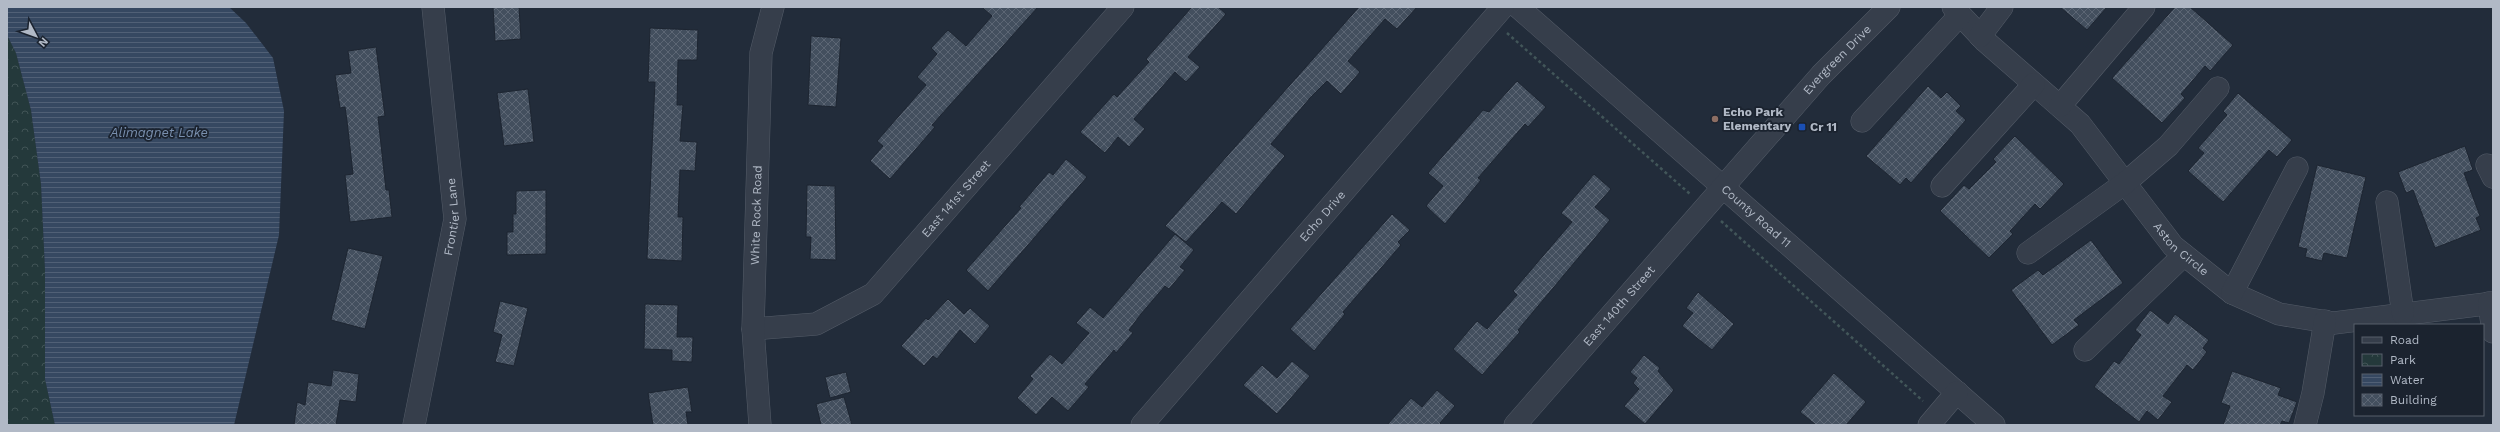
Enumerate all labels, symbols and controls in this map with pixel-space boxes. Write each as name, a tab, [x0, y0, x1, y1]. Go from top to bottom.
north arrow	[16, 16, 56, 56]
street label: Evergreen Drive	[1800, 22, 1874, 97]
text: N	[36, 35, 51, 50]
place label: Echo Park Elementary	[1723, 105, 1792, 133]
marker: Echo Park Elementary	[1710, 114, 1720, 124]
place label: Cr 11	[1810, 120, 1837, 134]
marker: Cr 11	[1797, 122, 1807, 132]
water label: Alimagnet Lake	[109, 125, 208, 140]
street label: East 141st Street	[919, 157, 993, 240]
street label: White Rock Road	[748, 165, 765, 265]
street label: Frontier Lane	[441, 177, 462, 257]
street label: County Road 11	[1719, 182, 1794, 250]
street label: Echo Drive	[1297, 188, 1348, 244]
street label: Aston Circle	[2150, 219, 2211, 279]
street label: East 140th Street	[1580, 263, 1658, 349]
legend	[2354, 324, 2484, 416]
text: Road	[2390, 333, 2419, 347]
text: Park	[2390, 353, 2416, 367]
text: Water	[2390, 373, 2425, 387]
text: Building	[2390, 393, 2437, 407]

